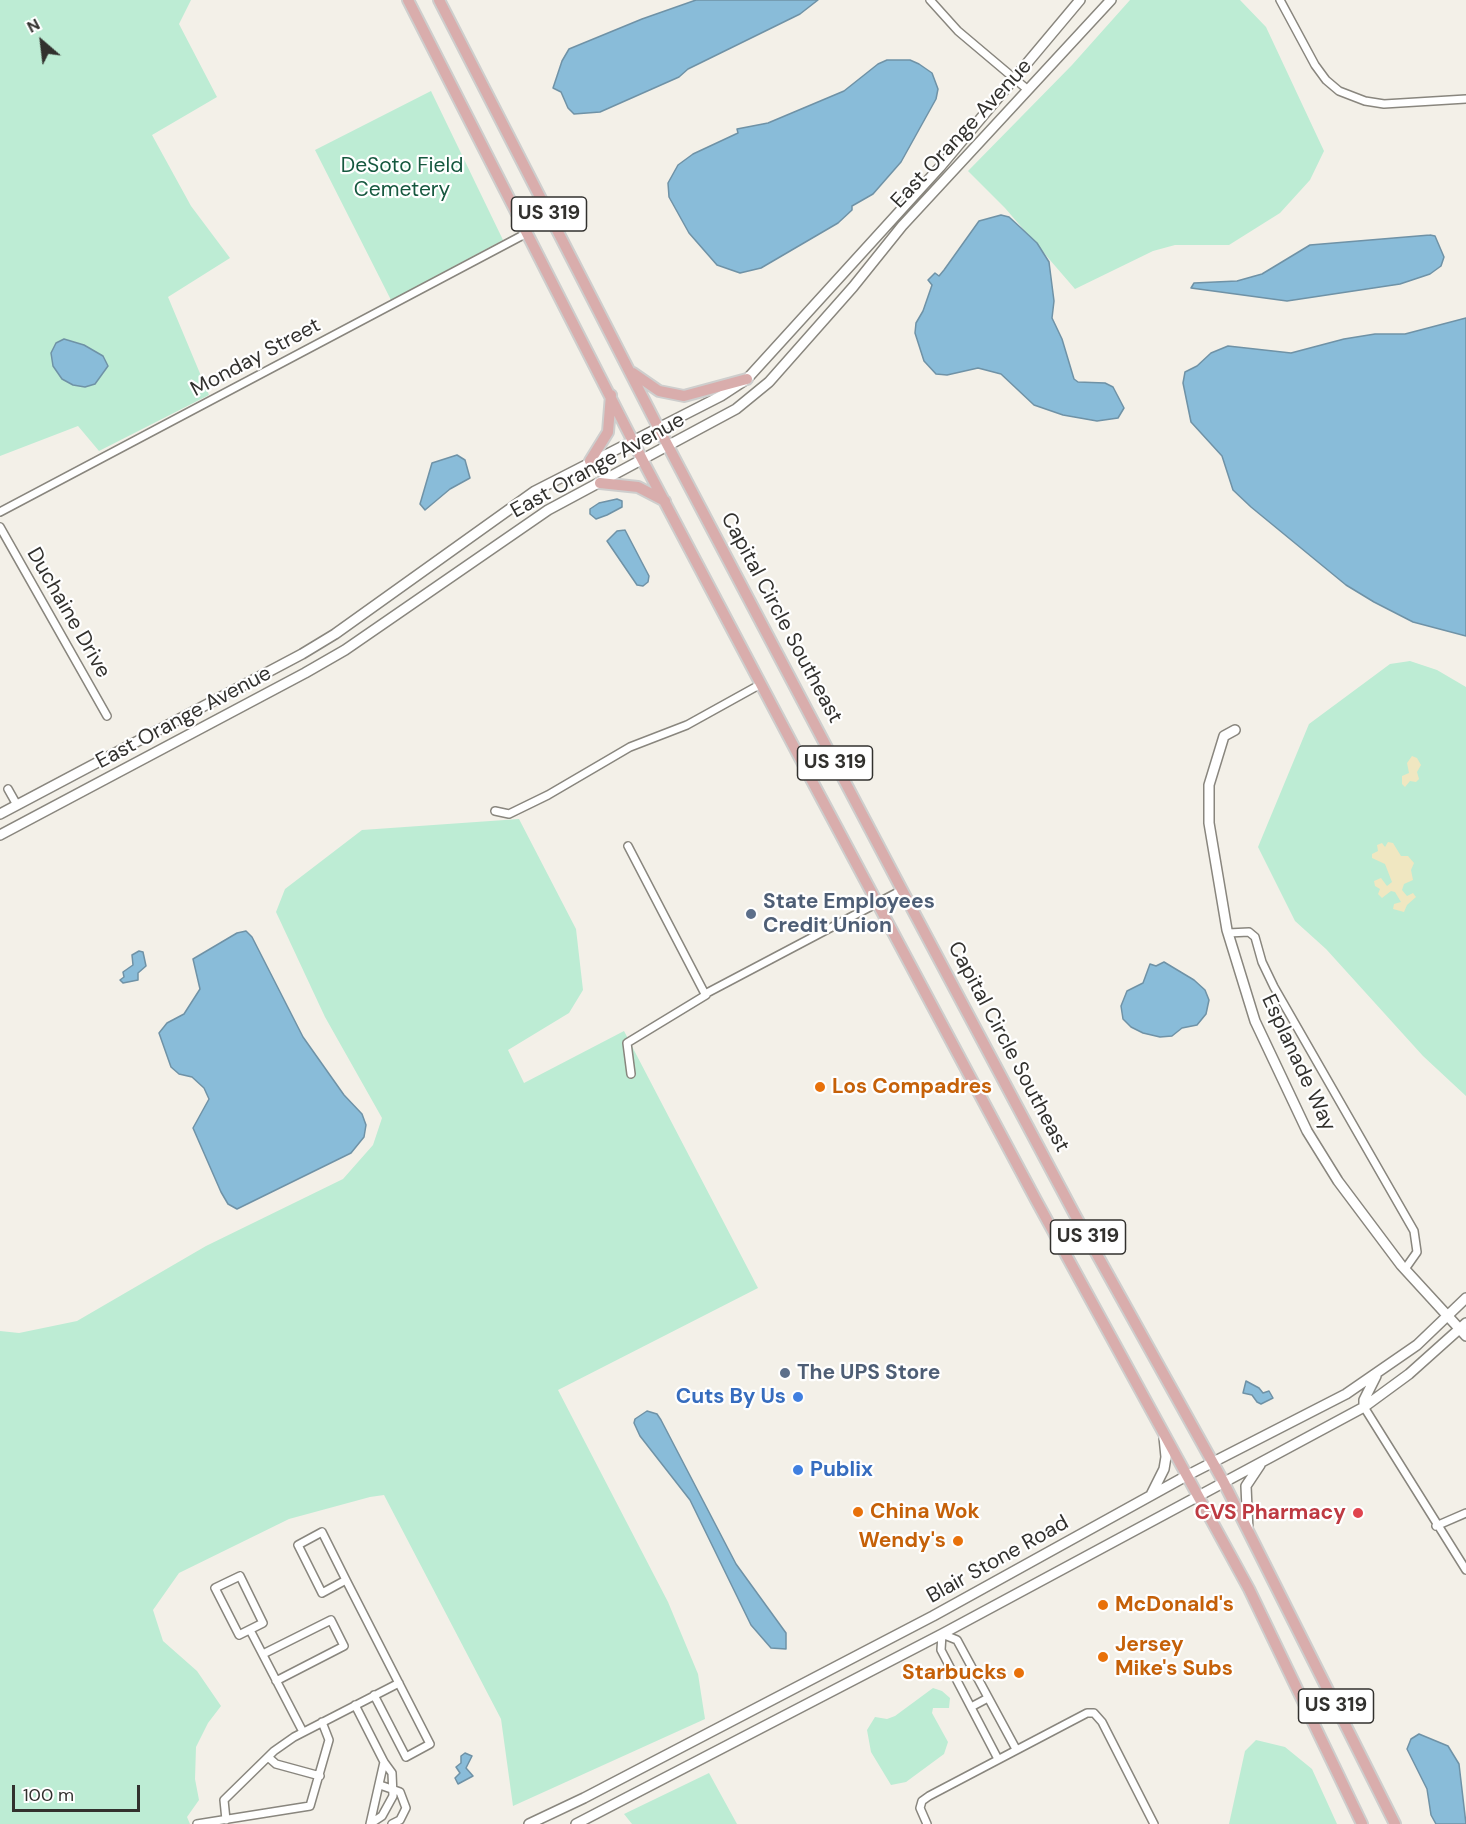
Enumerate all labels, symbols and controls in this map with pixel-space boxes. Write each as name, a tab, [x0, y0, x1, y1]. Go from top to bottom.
north arrow	[12, 12, 72, 72]
text: N	[23, 14, 43, 38]
street label: East Orange Avenue	[886, 54, 1038, 214]
park label: DeSoto Field Cemetery	[341, 153, 463, 203]
road number: US 319	[512, 197, 586, 231]
street label: Monday Street	[187, 313, 325, 403]
street label: East Orange Avenue	[507, 408, 689, 524]
street label: Capital Circle Southeast	[715, 508, 847, 728]
street label: Duchaine Drive	[21, 543, 115, 683]
street label: East Orange Avenue	[92, 661, 276, 775]
road number: US 319	[798, 746, 872, 780]
place label: State Employees Credit Union	[763, 889, 935, 939]
marker: State Employees Credit Union	[744, 907, 758, 921]
street label: Capital Circle Southeast	[942, 937, 1074, 1157]
street label: Esplanade Way	[1255, 991, 1341, 1135]
place label: Los Compadres	[832, 1074, 992, 1100]
marker: Los Compadres	[813, 1080, 827, 1094]
road number: US 319	[1050, 1220, 1126, 1254]
place label: The UPS Store	[797, 1360, 940, 1386]
marker: The UPS Store	[778, 1366, 792, 1380]
place label: Cuts By Us	[676, 1384, 786, 1410]
marker: Cuts By Us	[791, 1390, 805, 1404]
place label: Publix	[810, 1457, 873, 1483]
marker: Publix	[791, 1463, 805, 1477]
place label: China Wok	[870, 1499, 980, 1525]
place label: CVS Pharmacy	[1194, 1500, 1346, 1526]
marker: China Wok	[851, 1505, 865, 1519]
marker: CVS Pharmacy	[1351, 1506, 1365, 1520]
street label: Blair Stone Road	[923, 1511, 1073, 1609]
place label: Wendy's	[858, 1528, 946, 1554]
marker: Wendy's	[951, 1534, 965, 1548]
place label: McDonald's	[1115, 1592, 1234, 1618]
marker: McDonald's	[1096, 1598, 1110, 1612]
place label: Jersey Mike's Subs	[1115, 1632, 1233, 1682]
marker: Jersey Mike's Subs	[1096, 1650, 1110, 1664]
place label: Starbucks	[902, 1660, 1007, 1686]
marker: Starbucks	[1012, 1666, 1026, 1680]
road number: US 319	[1298, 1689, 1374, 1723]
scale bar	[15, 1773, 142, 1811]
text: 100 m	[23, 1783, 74, 1807]

